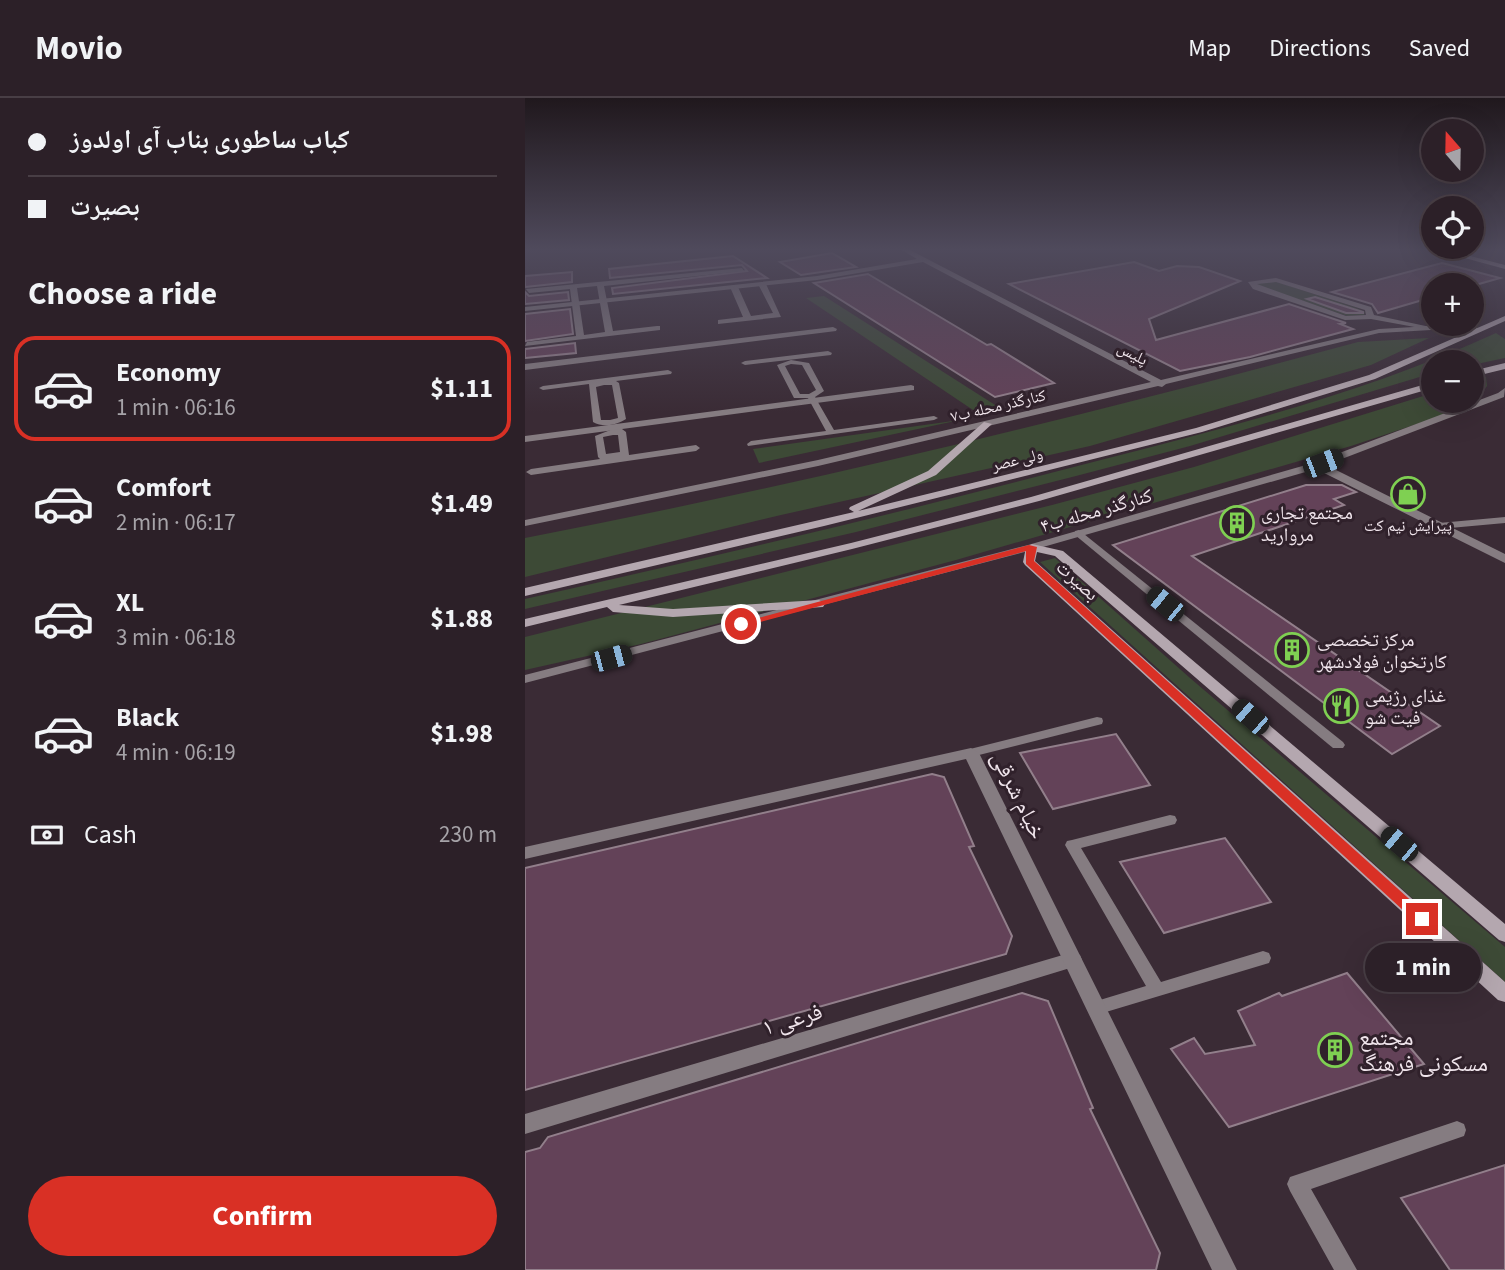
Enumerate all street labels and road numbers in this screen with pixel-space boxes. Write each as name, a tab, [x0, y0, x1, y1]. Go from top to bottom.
street label: پلیس	[1113, 337, 1152, 371]
street label: کنارگذر محله ب۷	[949, 384, 1048, 428]
street label: ولی عصر	[988, 443, 1045, 477]
street label: کنارگذر محله ب۴	[1037, 483, 1156, 540]
street label: بصیرت	[1050, 555, 1104, 608]
street label: خیام شرقی	[983, 746, 1054, 845]
street label: فرعی ۱	[758, 995, 826, 1044]

